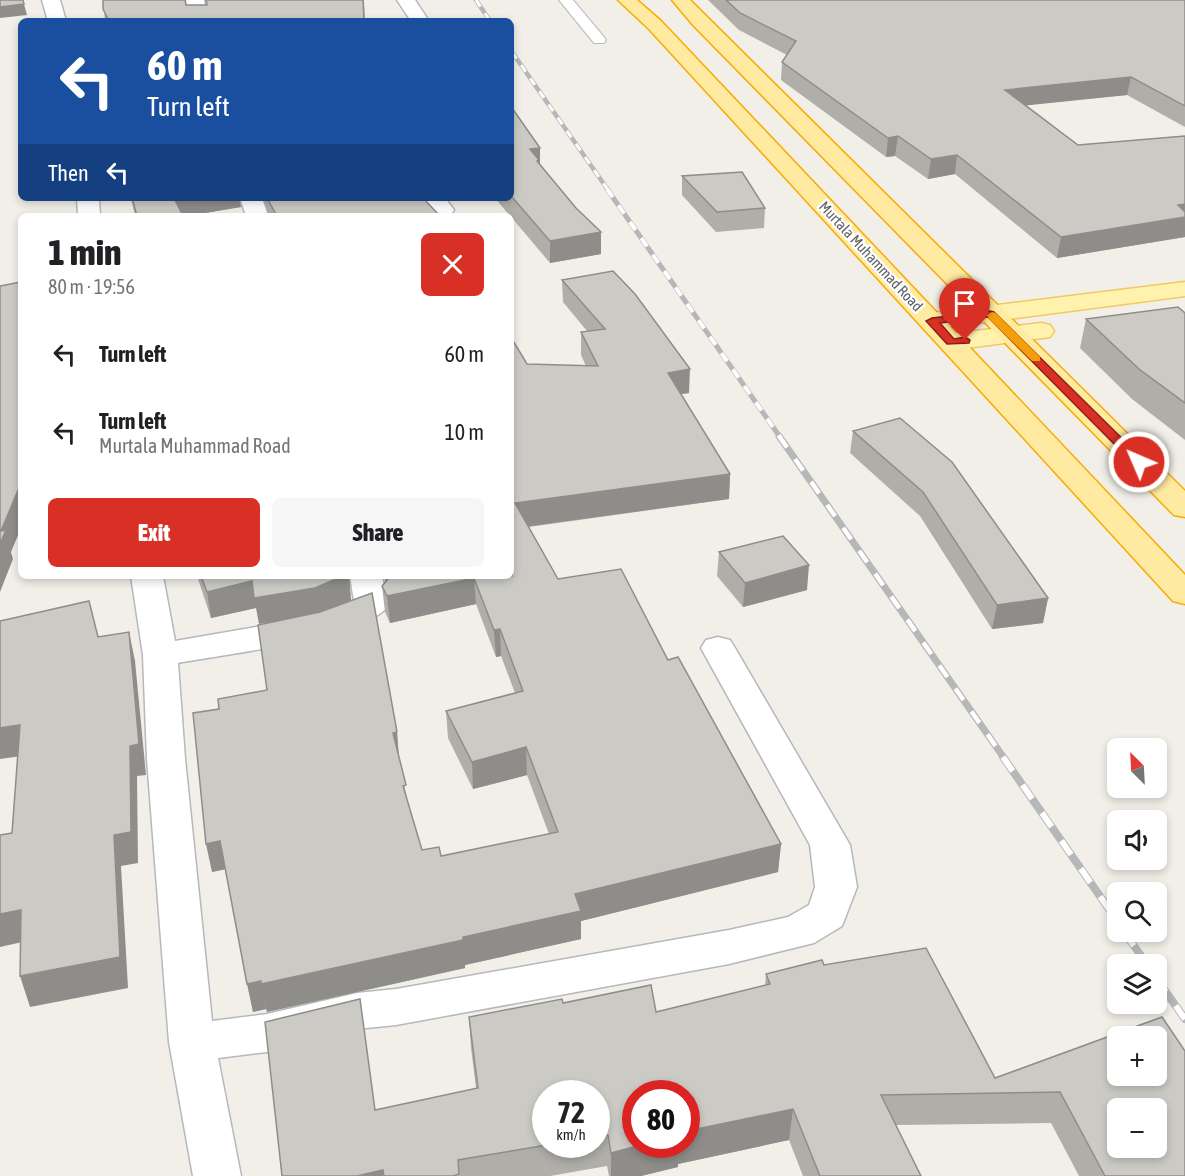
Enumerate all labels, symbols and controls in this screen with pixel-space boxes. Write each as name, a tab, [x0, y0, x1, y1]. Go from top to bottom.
text: 60 m	[147, 41, 222, 89]
icon: left	[48, 42, 126, 120]
text: Turn left	[147, 91, 230, 122]
icon: left	[101, 156, 134, 189]
text: Then	[48, 160, 89, 186]
street label: Murtala Muhammad Road	[816, 198, 926, 314]
text: 1 min	[48, 231, 122, 273]
button: close	[421, 233, 484, 296]
text: 80 m · 19:56	[48, 275, 135, 298]
pin	[939, 278, 990, 340]
icon: arrive	[948, 287, 981, 320]
icon: left	[48, 338, 81, 371]
text: Turn left	[99, 341, 166, 367]
text: 60 m	[444, 341, 484, 367]
text: Turn left	[99, 408, 166, 434]
icon: left	[48, 416, 81, 449]
text: 10 m	[444, 419, 484, 445]
position arrow	[1107, 430, 1171, 494]
text: Murtala Muhammad Road	[99, 434, 291, 457]
button: Exit	[48, 498, 260, 567]
button: Share	[272, 498, 484, 567]
north arrow	[1107, 738, 1167, 798]
map controls	[1107, 738, 1167, 1158]
button: sound	[1107, 810, 1167, 870]
button: search	[1107, 882, 1167, 942]
button: layers	[1107, 954, 1167, 1014]
button: +	[1107, 1026, 1167, 1086]
speed limit sign: 80	[622, 1080, 700, 1158]
text: 72	[557, 1095, 585, 1129]
button: −	[1107, 1098, 1167, 1158]
text: km/h	[556, 1126, 586, 1143]

